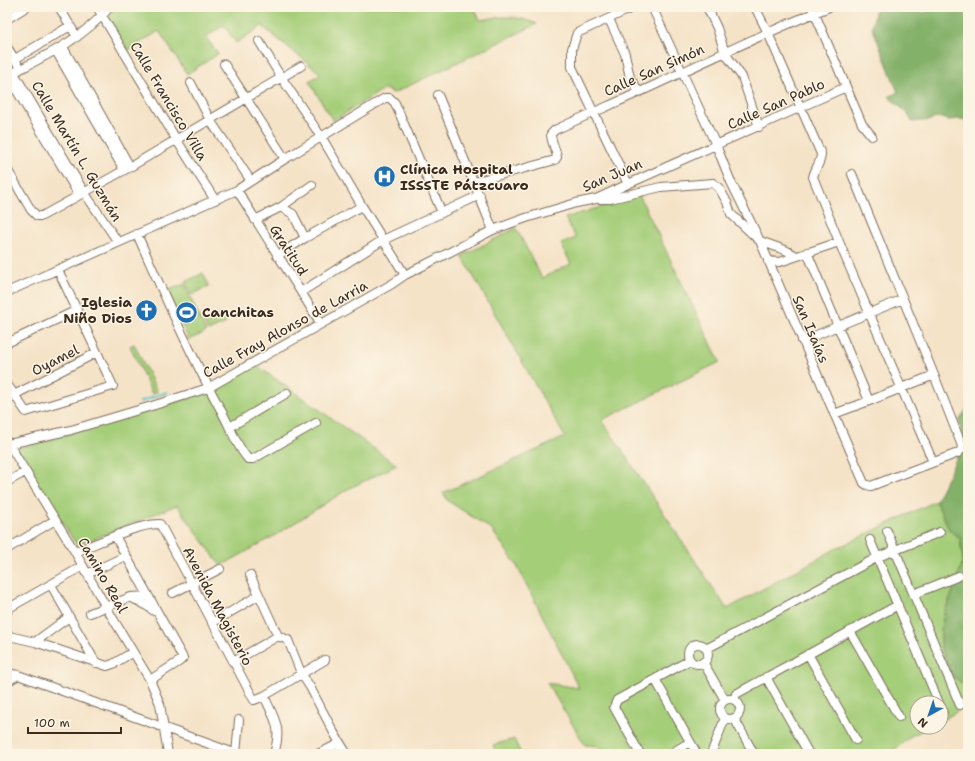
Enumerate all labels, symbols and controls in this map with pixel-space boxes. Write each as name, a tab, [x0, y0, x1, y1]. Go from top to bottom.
street label: Calle Francisco Villa	[126, 38, 212, 164]
street label: Calle San Simón	[601, 40, 707, 100]
street label: Calle San Pablo	[725, 75, 827, 133]
street label: Calle Martín L. Guzmán	[28, 77, 126, 225]
street label: San Juan	[579, 154, 645, 196]
place label: Clínica Hospital ISSSTE Pátzcuaro	[400, 160, 529, 194]
hospital icon: Clínica Hospital ISSSTE Pátzcuaro	[371, 164, 397, 190]
street label: Gratitud	[266, 221, 312, 279]
street label: Calle Fray Alonso de Larria	[199, 276, 371, 382]
street label: San Isaías	[789, 292, 833, 366]
place label: Iglesia Niño Dios	[63, 293, 132, 327]
church icon: Iglesia Niño Dios	[134, 297, 160, 323]
sports icon: Canchitas	[173, 299, 199, 325]
place label: Canchitas	[202, 303, 274, 321]
street label: Oyamel	[28, 340, 82, 380]
street label: Camino Real	[74, 534, 132, 617]
street label: Avenida Magisterio	[179, 543, 257, 669]
north arrow	[909, 695, 949, 735]
scale bar	[28, 709, 121, 735]
text: N	[915, 714, 931, 731]
text: 100 m	[34, 715, 70, 731]

